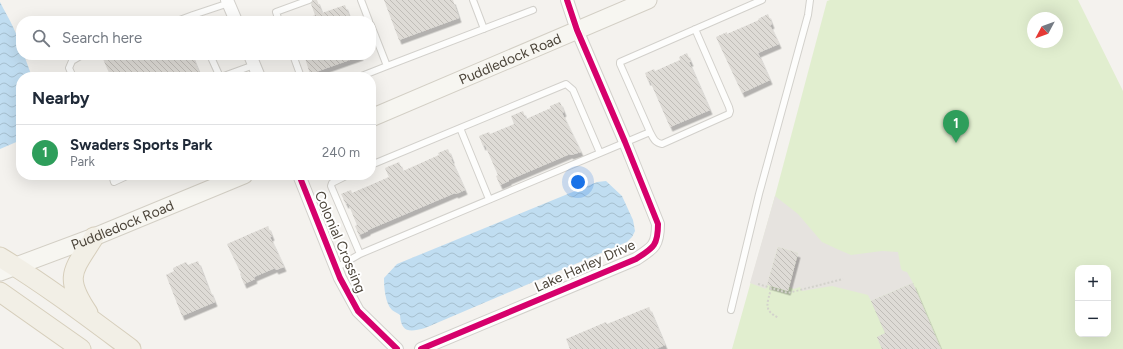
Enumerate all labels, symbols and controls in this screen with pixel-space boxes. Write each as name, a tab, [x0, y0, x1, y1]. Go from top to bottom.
north arrow	[1027, 12, 1063, 48]
search box	[16, 16, 376, 60]
icon: search	[30, 27, 52, 49]
text: Search here	[62, 29, 142, 47]
street label: Puddledock Road	[456, 30, 564, 88]
text: Nearby	[32, 88, 90, 108]
pin: 1	[943, 110, 969, 143]
text: Swaders Sports Park	[70, 136, 213, 154]
text: 1	[42, 145, 48, 160]
text: 240 m	[322, 145, 360, 160]
text: Park	[70, 154, 95, 169]
your location	[568, 172, 588, 192]
street label: Colonial Crossing	[311, 188, 369, 296]
street label: Puddledock Road	[68, 197, 176, 253]
street label: Lake Harley Drive	[532, 236, 638, 296]
map controls	[1075, 265, 1111, 337]
button: +	[1075, 265, 1111, 301]
button: −	[1075, 301, 1111, 337]

